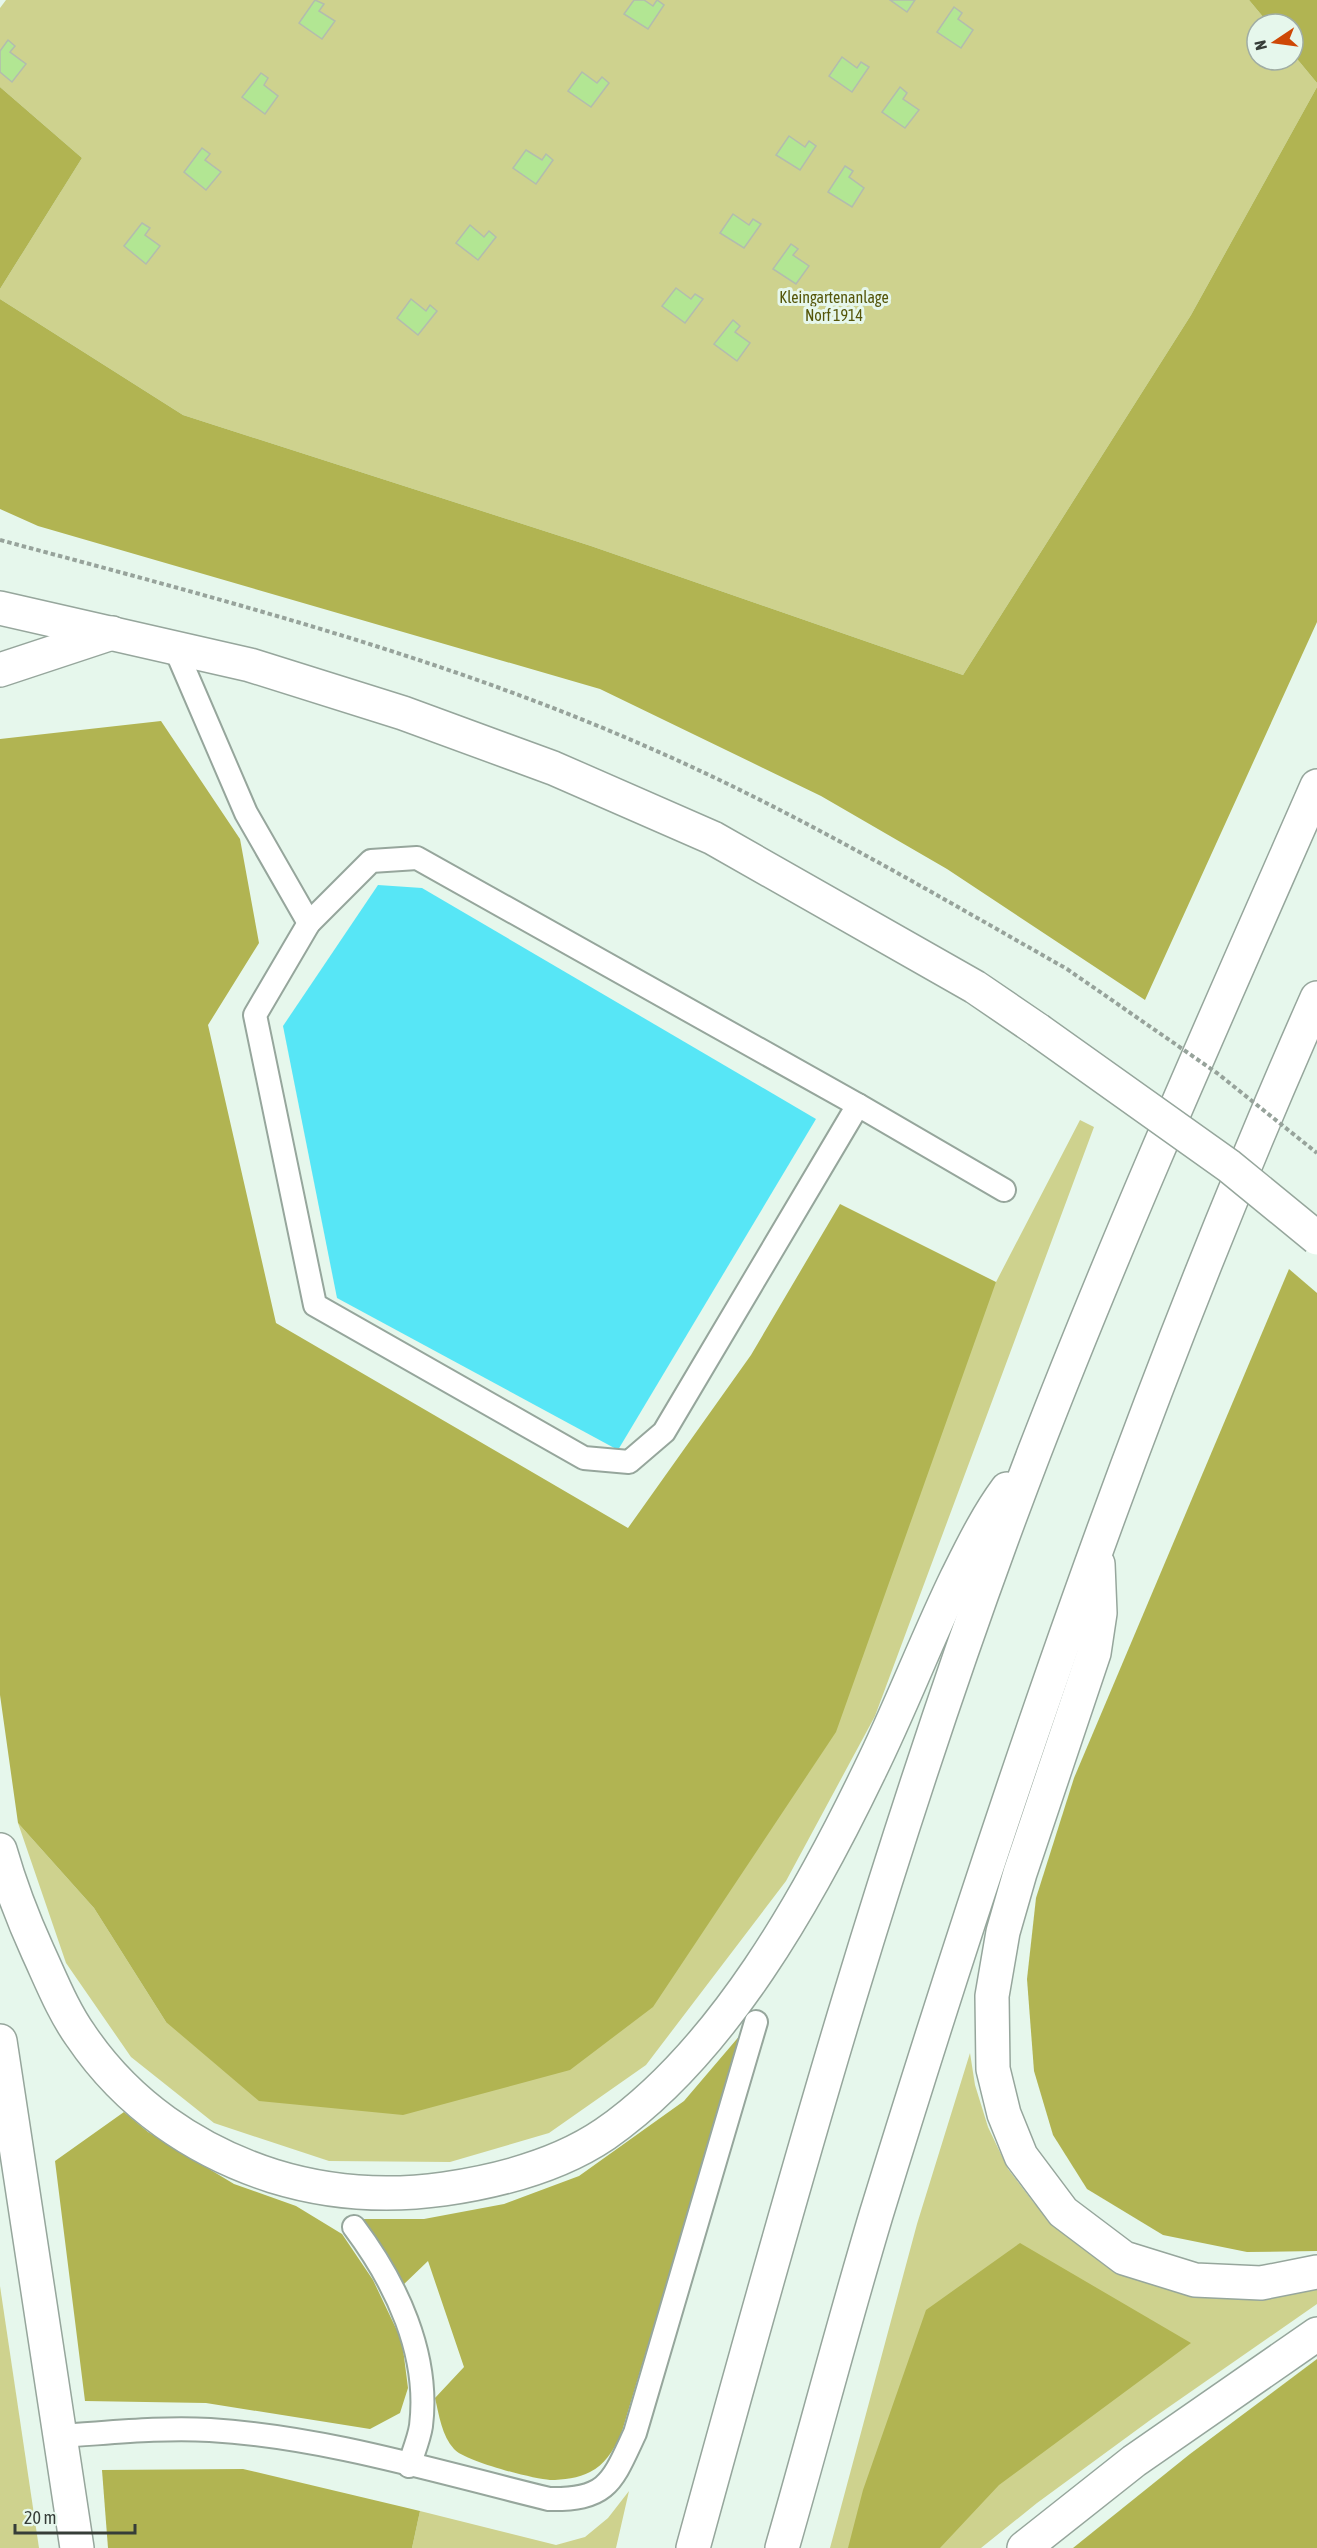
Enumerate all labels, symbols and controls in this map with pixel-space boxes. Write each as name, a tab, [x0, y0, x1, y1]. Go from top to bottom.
north arrow	[1245, 12, 1305, 72]
text: N	[1251, 39, 1270, 52]
park label: Kleingartenanlage Norf 1914	[779, 288, 889, 324]
scale bar	[15, 2497, 135, 2535]
text: 20 m	[24, 2507, 56, 2528]

